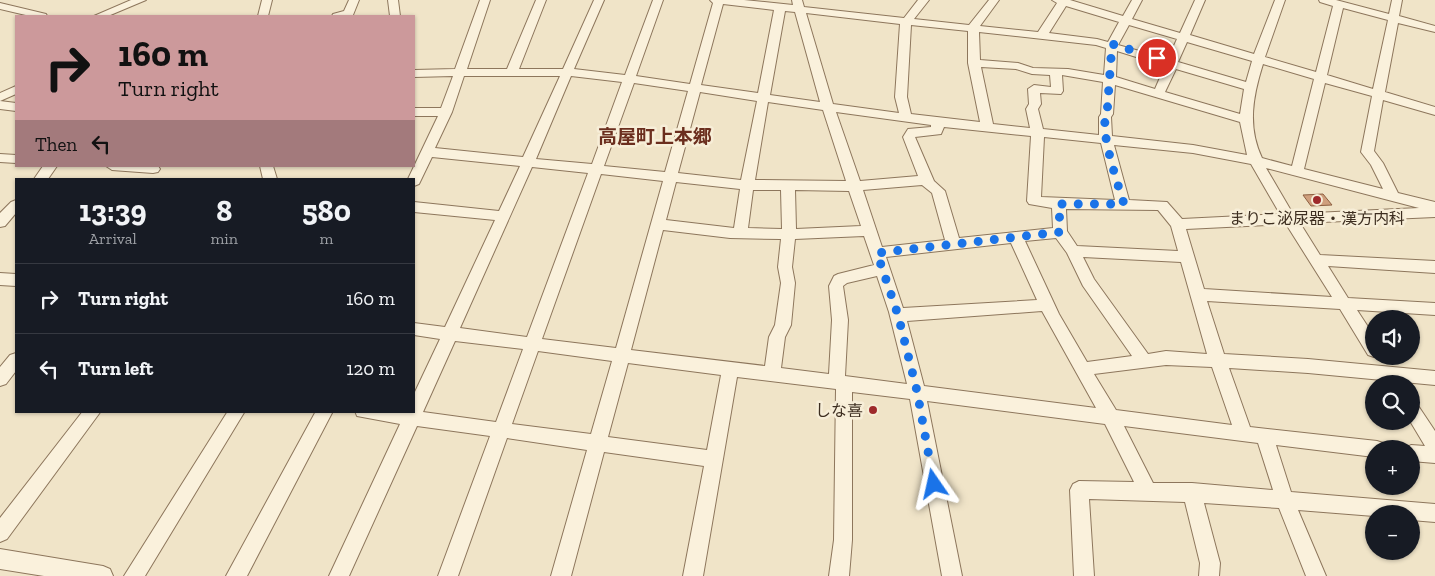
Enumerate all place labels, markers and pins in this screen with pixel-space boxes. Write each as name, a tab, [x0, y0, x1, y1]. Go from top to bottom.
pin	[1136, 37, 1178, 79]
marker: まりこ泌尿器・漢方内科	[1311, 194, 1323, 206]
place label: まりこ泌尿器・漢方内科	[1229, 209, 1405, 228]
place label: しな喜	[815, 401, 863, 420]
marker: しな喜	[867, 404, 879, 416]

